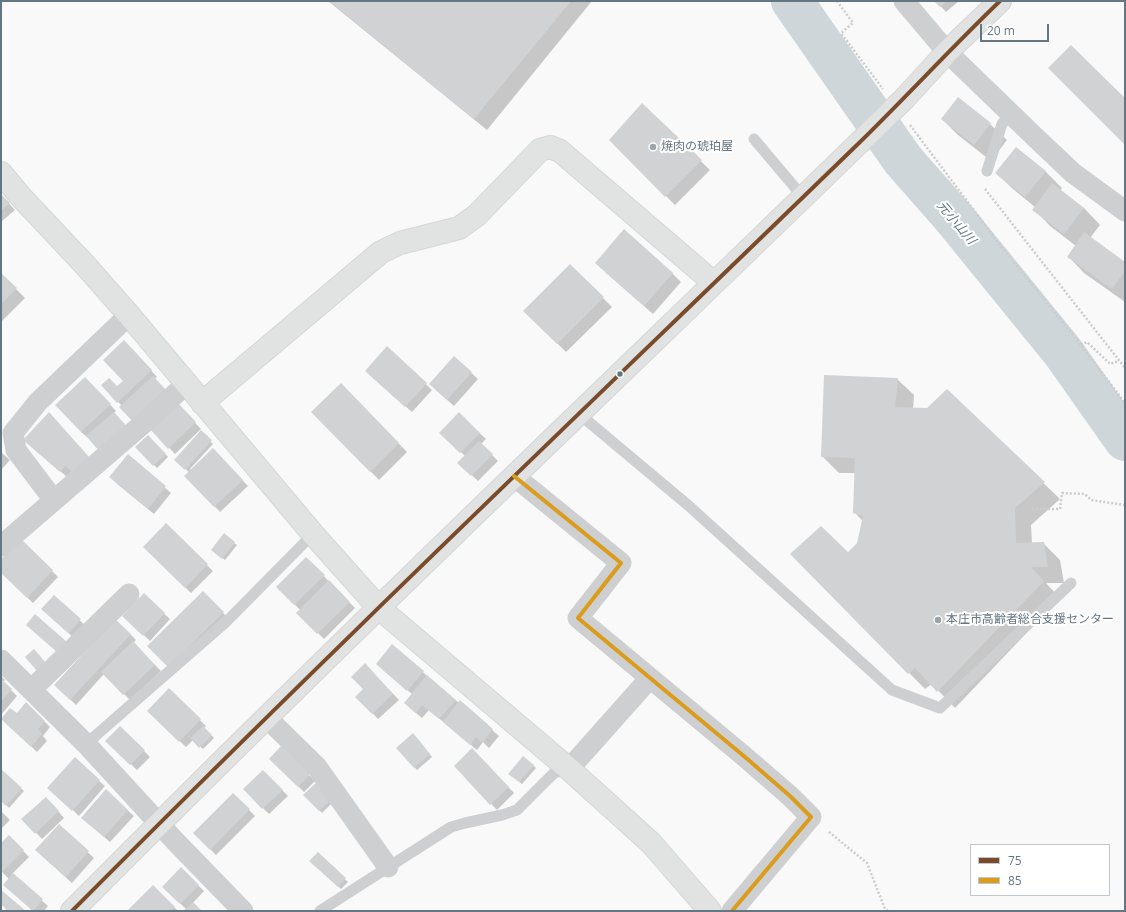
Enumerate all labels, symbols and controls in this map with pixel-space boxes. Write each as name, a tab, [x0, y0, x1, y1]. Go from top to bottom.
scale bar	[982, 16, 1051, 42]
text: 20 m	[987, 22, 1015, 39]
place label: 焼肉の琥珀屋	[661, 140, 733, 154]
marker: 焼肉の琥珀屋	[648, 142, 658, 152]
water label: 元小山川	[933, 198, 979, 248]
unlabelled marker	[615, 369, 625, 379]
place label: 本庄市高齢者総合支援センター	[946, 613, 1114, 627]
marker: 本庄市高齢者総合支援センター	[933, 615, 943, 625]
legend	[970, 844, 1110, 896]
text: 75	[1008, 852, 1022, 869]
text: 85	[1008, 872, 1022, 889]

